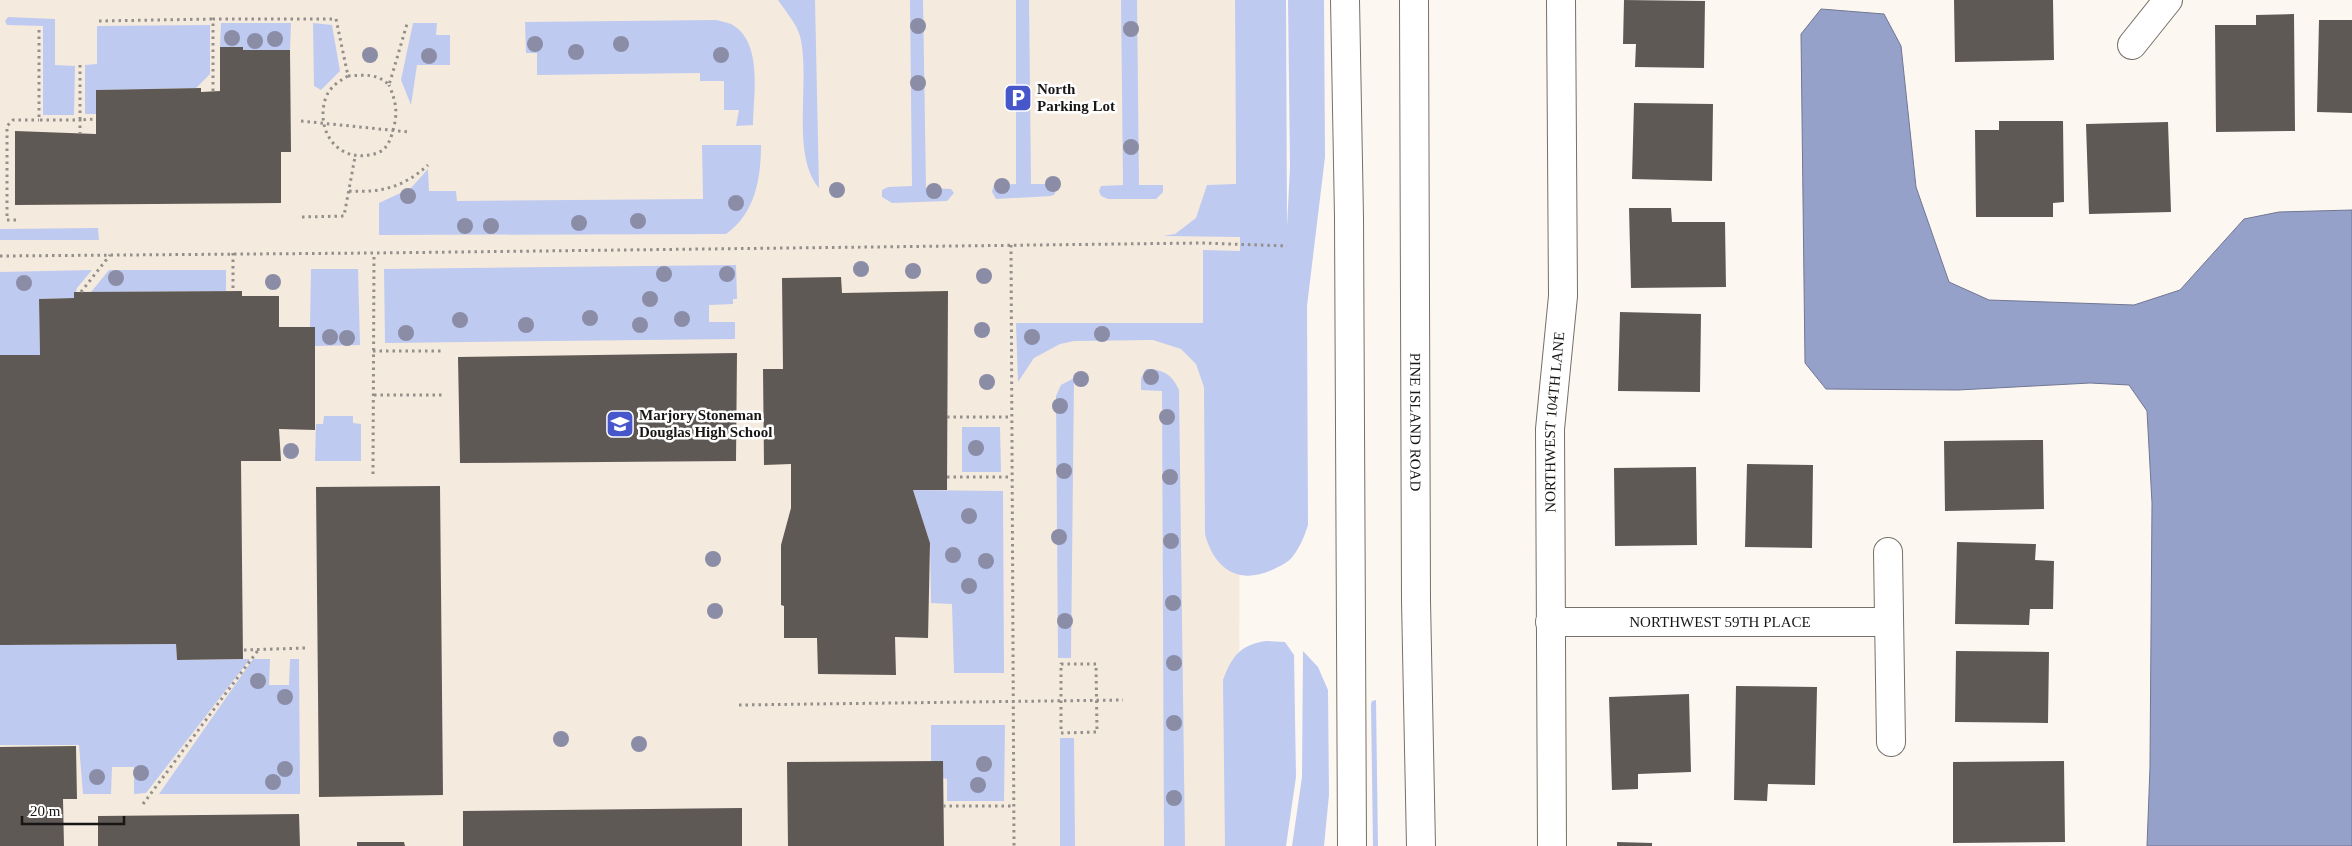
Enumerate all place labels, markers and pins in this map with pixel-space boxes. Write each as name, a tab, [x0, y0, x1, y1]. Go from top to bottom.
place label: North Parking Lot	[1037, 81, 1115, 114]
parking icon: North Parking Lot	[1003, 83, 1033, 113]
place label: Marjory Stoneman Douglas High School	[639, 407, 772, 440]
school or university icon: Marjory Stoneman Douglas High School	[605, 409, 635, 439]

